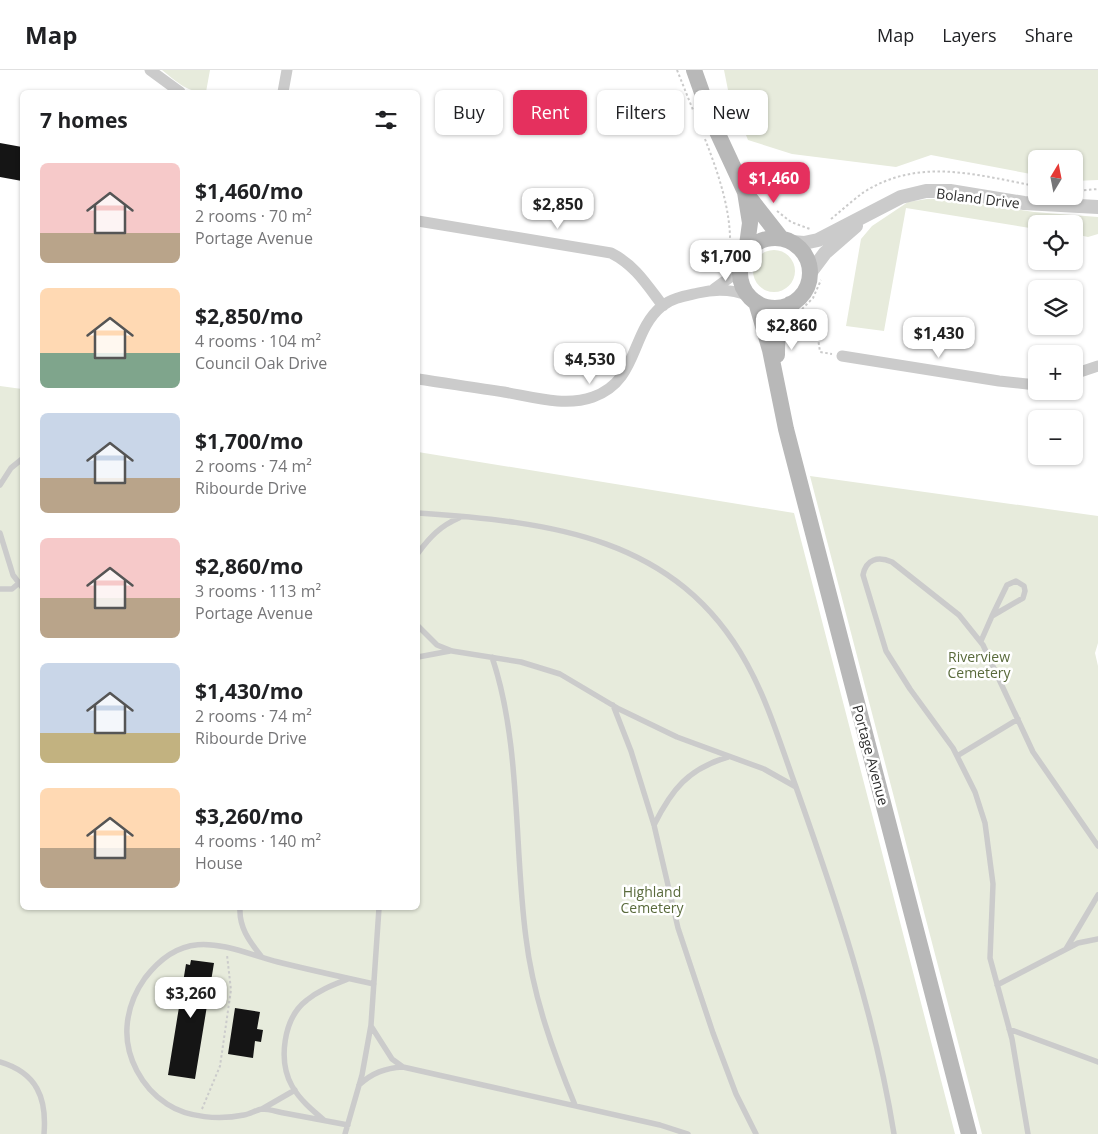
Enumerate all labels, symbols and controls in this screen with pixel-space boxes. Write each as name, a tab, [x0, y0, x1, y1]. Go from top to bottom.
text: Map	[25, 18, 77, 51]
text: Map	[877, 23, 914, 47]
text: Layers	[942, 23, 997, 47]
text: Share	[1025, 23, 1073, 47]
chip: Buy	[435, 90, 503, 135]
chip: Rent	[513, 90, 587, 135]
chip: Filters	[597, 90, 684, 135]
chip: New	[694, 90, 768, 135]
text: 7 homes	[40, 106, 128, 134]
icon: filters	[372, 106, 400, 134]
north arrow	[1028, 150, 1082, 205]
map controls	[1028, 150, 1083, 465]
pin: $1,460	[733, 162, 815, 204]
text: $1,460	[749, 167, 799, 189]
text: $1,460/mo	[195, 177, 303, 205]
icon: home	[80, 183, 140, 243]
street label: Boland Drive	[935, 183, 1021, 213]
pin: $2,850	[517, 188, 599, 230]
text: $2,850	[533, 193, 583, 215]
text: 2 rooms · 70 m²	[195, 205, 312, 227]
button: locate	[1028, 215, 1083, 270]
text: Portage Avenue	[195, 227, 313, 249]
pin: $1,700	[685, 240, 767, 282]
text: $1,700	[701, 245, 751, 267]
button: layers	[1028, 280, 1083, 335]
text: $2,850/mo	[195, 302, 303, 330]
icon: home	[80, 308, 140, 368]
pin: $2,860	[751, 308, 833, 351]
text: $2,860	[767, 314, 817, 336]
pin: $1,430	[898, 316, 980, 359]
text: $1,430	[914, 322, 964, 344]
text: 4 rooms · 104 m²	[195, 330, 321, 352]
pin: $4,530	[549, 342, 631, 385]
button: +	[1028, 345, 1083, 400]
text: $4,530	[565, 348, 615, 370]
text: Council Oak Drive	[195, 352, 327, 374]
button: −	[1028, 410, 1083, 465]
text: $1,700/mo	[195, 427, 303, 455]
icon: home	[80, 433, 140, 493]
text: 2 rooms · 74 m²	[195, 455, 312, 477]
text: Ribourde Drive	[195, 477, 307, 499]
text: $2,860/mo	[195, 552, 303, 580]
icon: home	[80, 558, 140, 618]
text: 3 rooms · 113 m²	[195, 580, 321, 602]
text: Portage Avenue	[195, 602, 313, 624]
park label: Riverview Cemetery	[947, 647, 1012, 682]
text: $1,430/mo	[195, 677, 303, 705]
icon: home	[80, 683, 140, 743]
street label: Portage Avenue	[848, 703, 894, 807]
text: 2 rooms · 74 m²	[195, 705, 312, 727]
text: Ribourde Drive	[195, 727, 307, 749]
text: $3,260/mo	[195, 802, 303, 830]
icon: home	[80, 808, 140, 868]
text: 4 rooms · 140 m²	[195, 830, 321, 852]
text: House	[195, 852, 243, 874]
park label: Highland Cemetery	[620, 882, 685, 917]
pin: $3,260	[150, 976, 232, 1019]
text: $3,260	[166, 982, 216, 1004]

